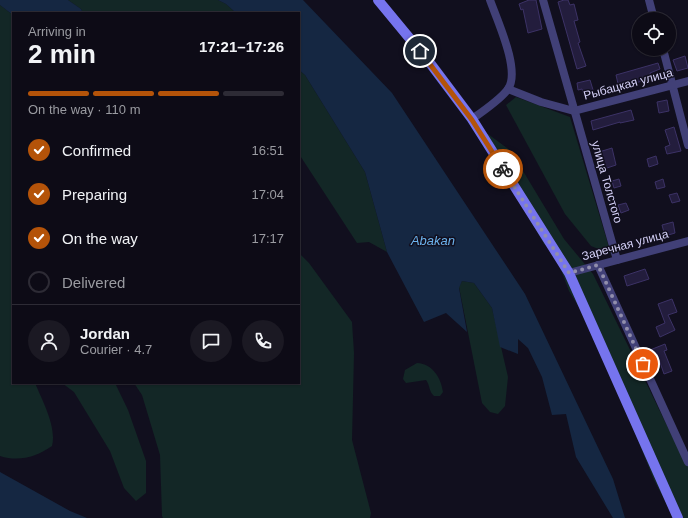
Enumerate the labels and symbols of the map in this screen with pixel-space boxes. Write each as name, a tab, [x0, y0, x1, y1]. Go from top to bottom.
pin	[403, 34, 437, 68]
street label: Рыбацкая улица	[582, 65, 674, 103]
street label: улица Толстого	[589, 139, 626, 225]
courier	[483, 149, 523, 189]
street label: Заречная улица	[580, 227, 670, 263]
water label: Abakan	[410, 233, 455, 248]
pin	[626, 347, 660, 381]

